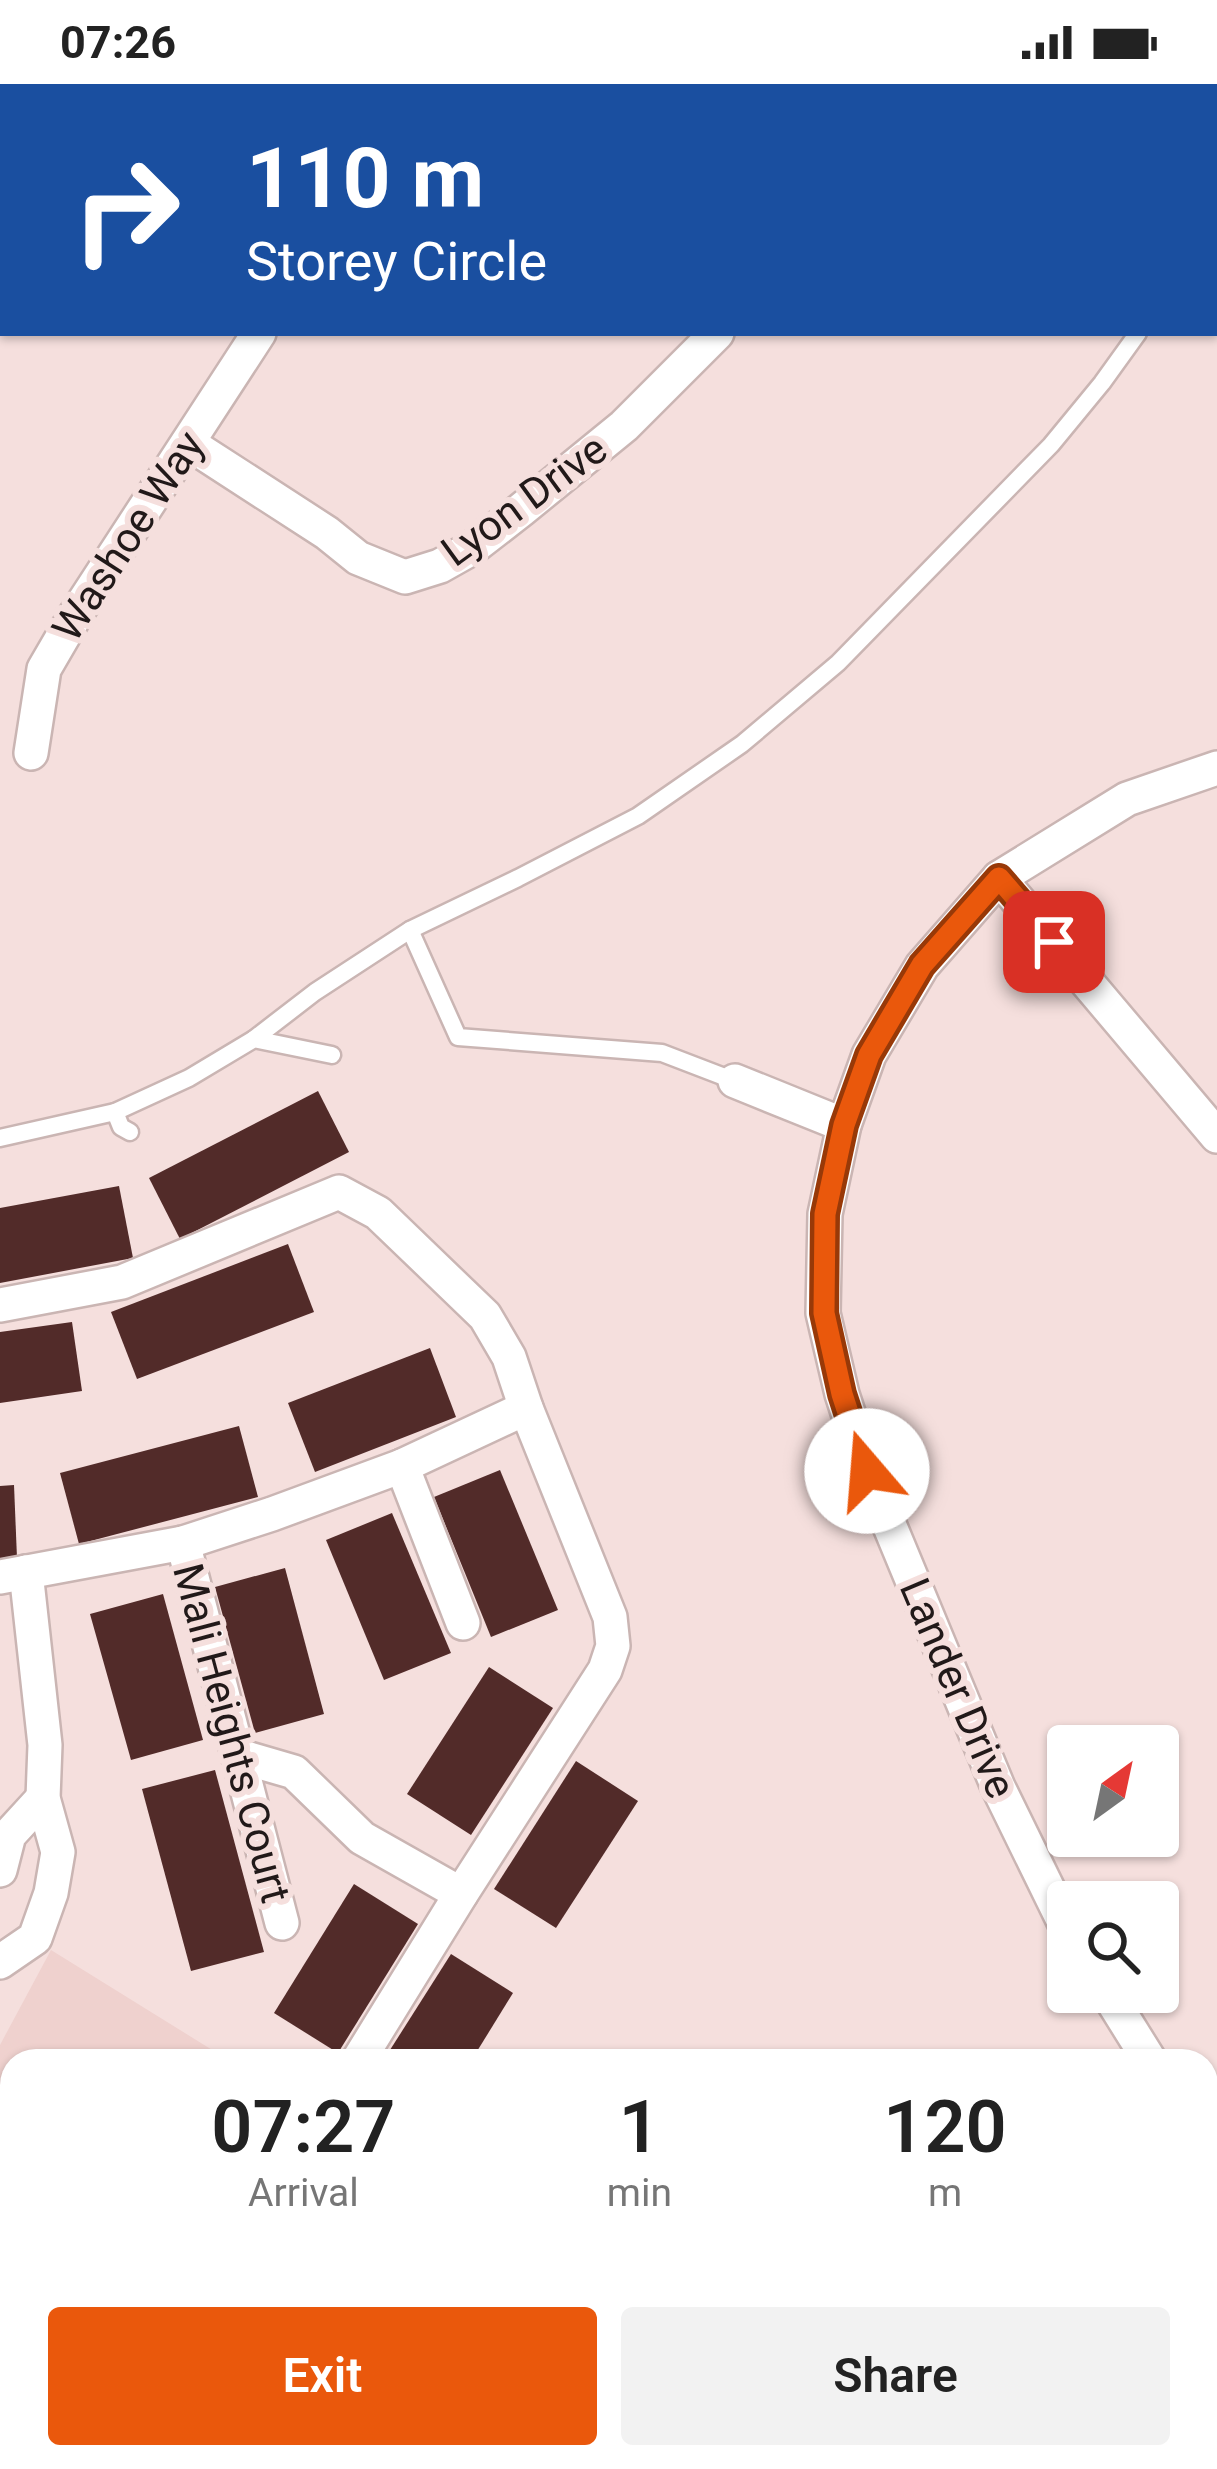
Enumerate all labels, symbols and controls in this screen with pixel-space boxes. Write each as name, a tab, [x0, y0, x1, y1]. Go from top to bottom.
text: 07:26	[60, 16, 176, 69]
text: 110 m	[246, 129, 484, 228]
icon: right	[48, 132, 204, 288]
text: Storey Circle	[246, 230, 547, 293]
street label: Washoe Way	[42, 422, 214, 650]
street label: Lyon Drive	[432, 424, 616, 576]
pin	[1003, 891, 1105, 993]
icon: arrive	[1021, 909, 1087, 975]
position arrow	[804, 1408, 930, 1534]
street label: Mali Heights Court	[163, 1558, 301, 1908]
street label: Lander Drive	[890, 1571, 1026, 1805]
north arrow	[1047, 1725, 1179, 1857]
map controls	[1047, 1725, 1179, 2013]
button: search	[1047, 1881, 1179, 2013]
text: 07:27	[211, 2085, 395, 2170]
text: 1	[619, 2085, 660, 2170]
text: 120	[883, 2085, 1007, 2170]
text: Arrival	[248, 2170, 359, 2216]
text: min	[607, 2170, 672, 2216]
text: m	[928, 2170, 962, 2216]
button: Exit	[48, 2307, 597, 2445]
button: Share	[621, 2307, 1170, 2445]

